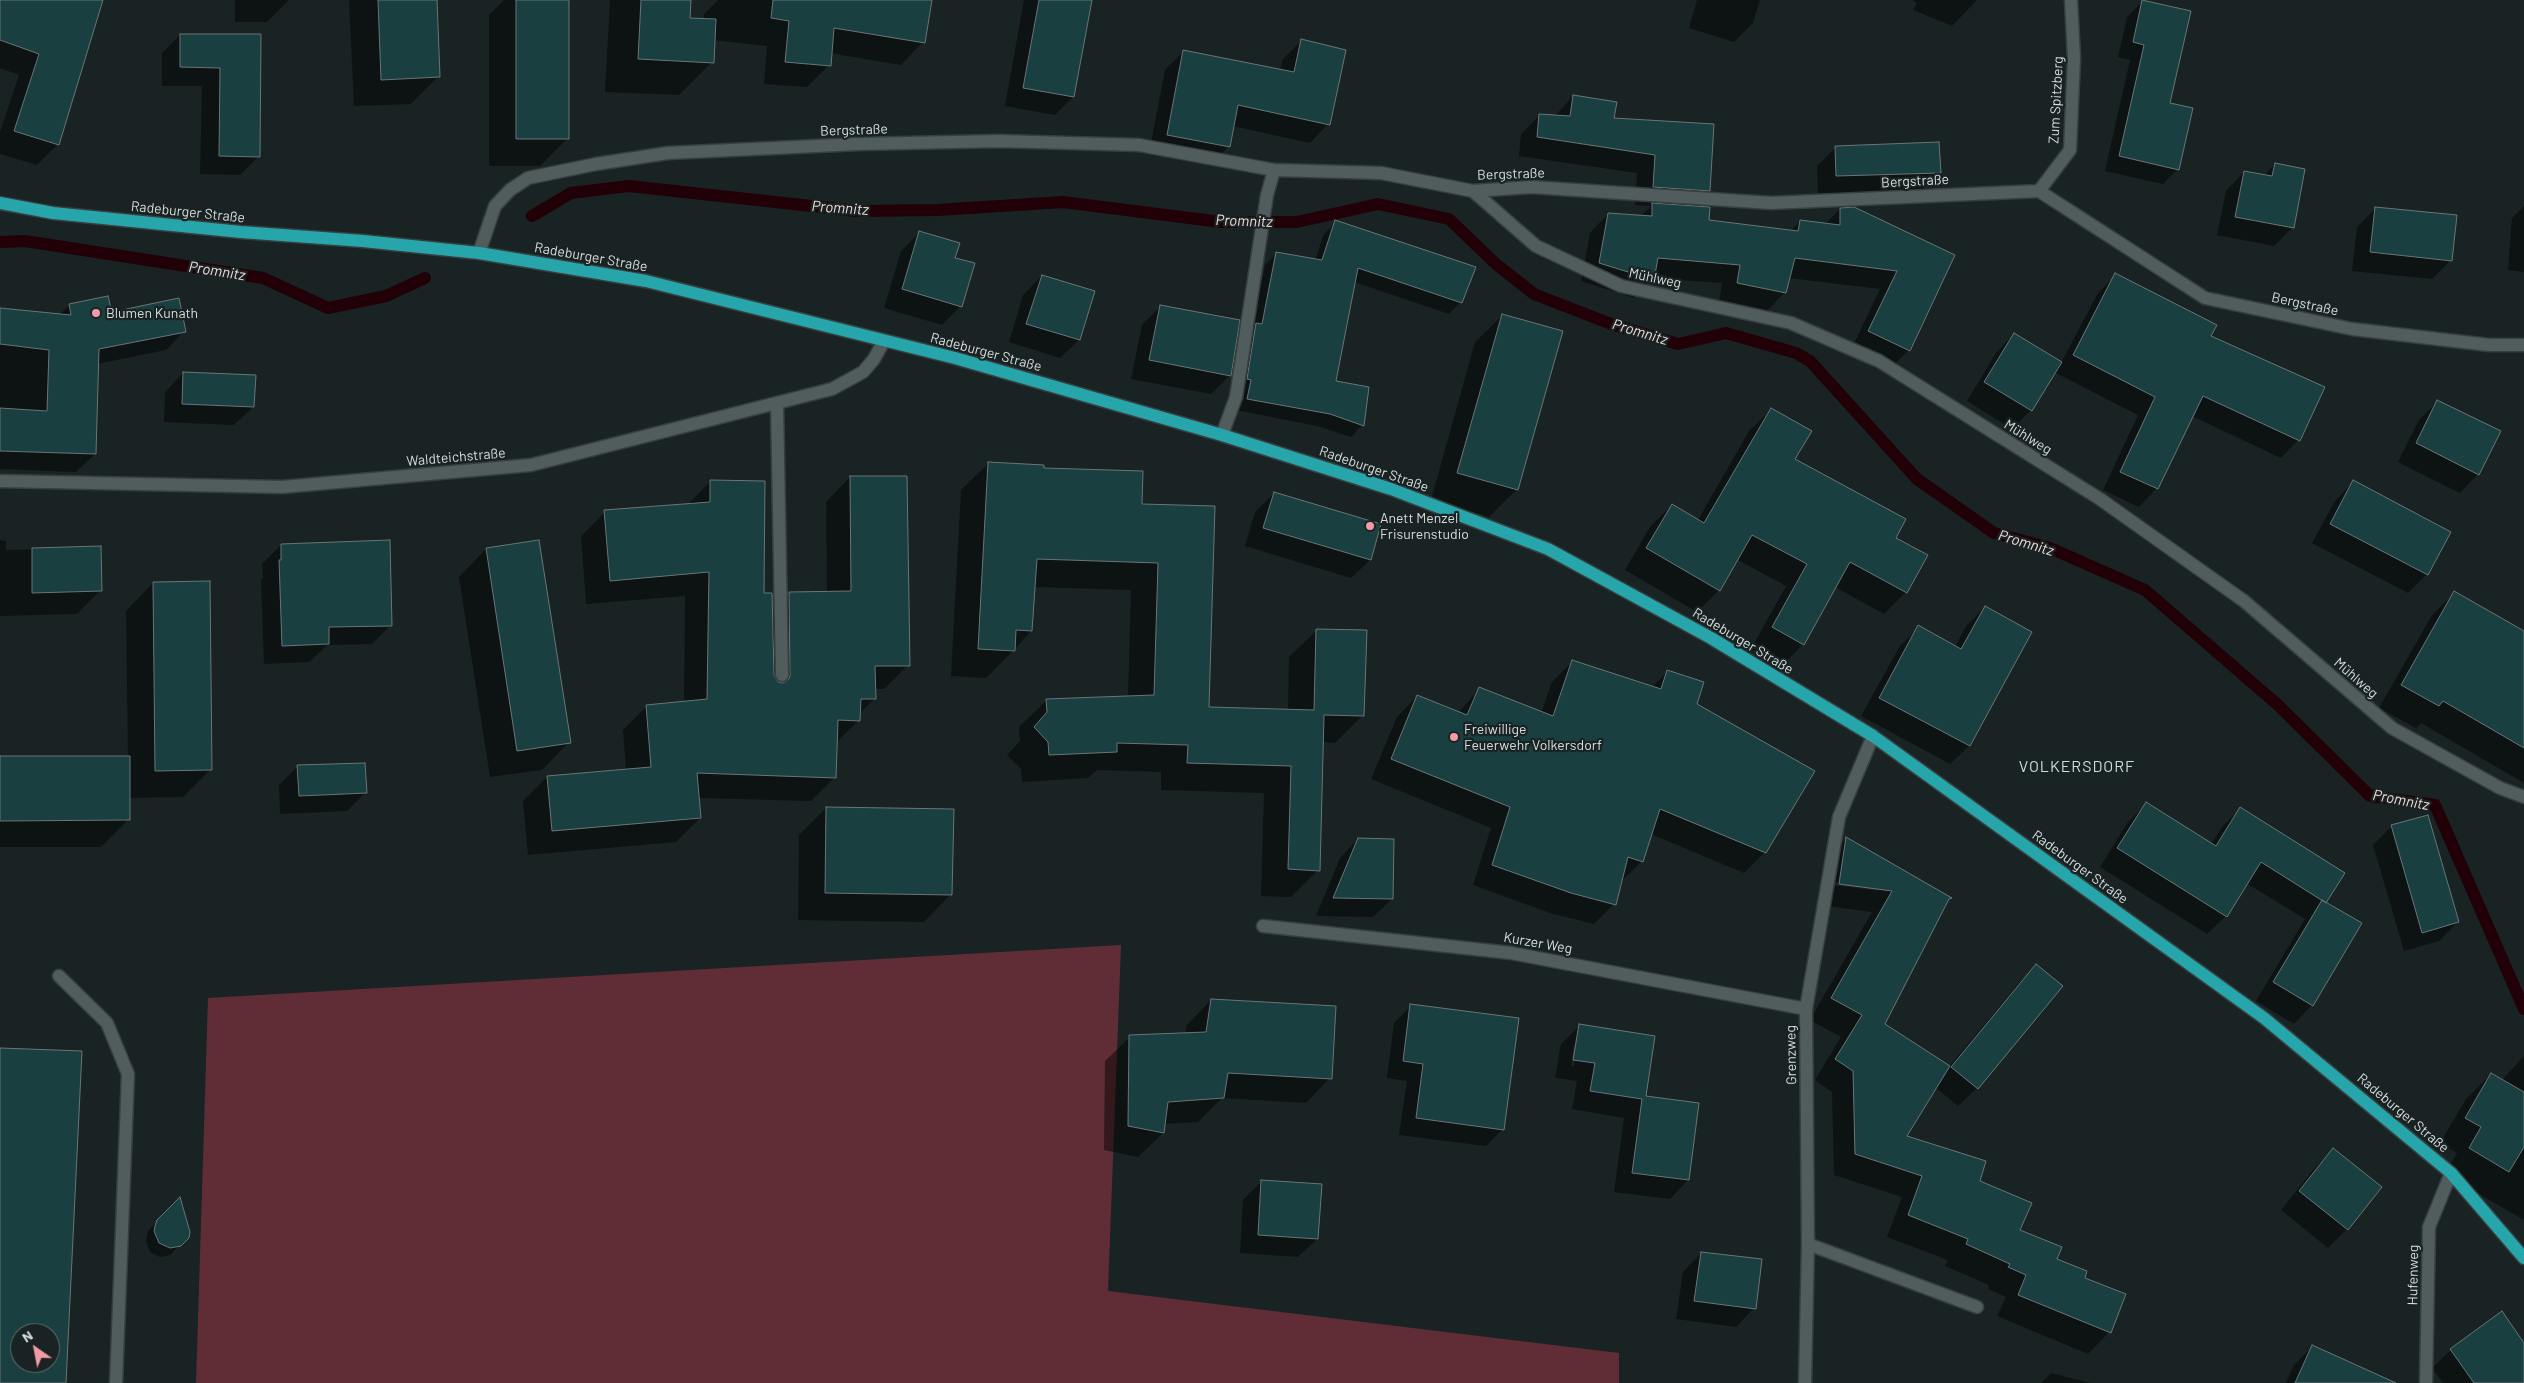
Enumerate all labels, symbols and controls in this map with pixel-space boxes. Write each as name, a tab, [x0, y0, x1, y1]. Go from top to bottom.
street label: Zum Spitzberg	[2045, 56, 2067, 144]
street label: Bergstraße	[820, 120, 888, 140]
street label: Bergstraße	[1477, 164, 1545, 184]
street label: Bergstraße	[1881, 171, 1949, 191]
water label: Promnitz	[811, 197, 869, 219]
street label: Radeburger Straße	[130, 198, 246, 226]
water label: Promnitz	[1215, 211, 1273, 231]
street label: Radeburger Straße	[533, 239, 649, 275]
water label: Promnitz	[187, 258, 247, 284]
street label: Mühlweg	[1627, 264, 1683, 292]
street label: Bergstraße	[2270, 289, 2340, 319]
place label: Blumen Kunath	[106, 305, 198, 321]
marker: Blumen Kunath	[90, 307, 102, 319]
water label: Promnitz	[1610, 315, 1670, 349]
street label: Radeburger Straße	[929, 329, 1043, 375]
street label: Mühlweg	[2001, 416, 2055, 458]
street label: Radeburger Straße	[1317, 442, 1431, 496]
street label: Waldteichstraße	[406, 444, 506, 470]
place label: Anett Menzel Frisurenstudio	[1380, 510, 1469, 542]
marker: Anett Menzel Frisurenstudio	[1364, 520, 1376, 532]
water label: Promnitz	[1996, 526, 2056, 560]
street label: Radeburger Straße	[1690, 604, 1796, 678]
street label: Mühlweg	[2330, 654, 2382, 702]
place label: Freiwillige Feuerwehr Volkersdorf	[1464, 721, 1602, 754]
marker: Freiwillige Feuerwehr Volkersdorf	[1448, 731, 1460, 743]
district label: VOLKERSDORF	[2017, 757, 2137, 777]
water label: Promnitz	[2371, 786, 2431, 814]
street label: Radeburger Straße	[2029, 827, 2131, 907]
street label: Kurzer Weg	[1502, 929, 1574, 957]
street label: Grenzweg	[1782, 1025, 1800, 1085]
street label: Radeburger Straße	[2354, 1070, 2452, 1156]
street label: Hufenweg	[2404, 1245, 2422, 1305]
north arrow	[10, 1323, 60, 1373]
text: N	[19, 1326, 36, 1346]

